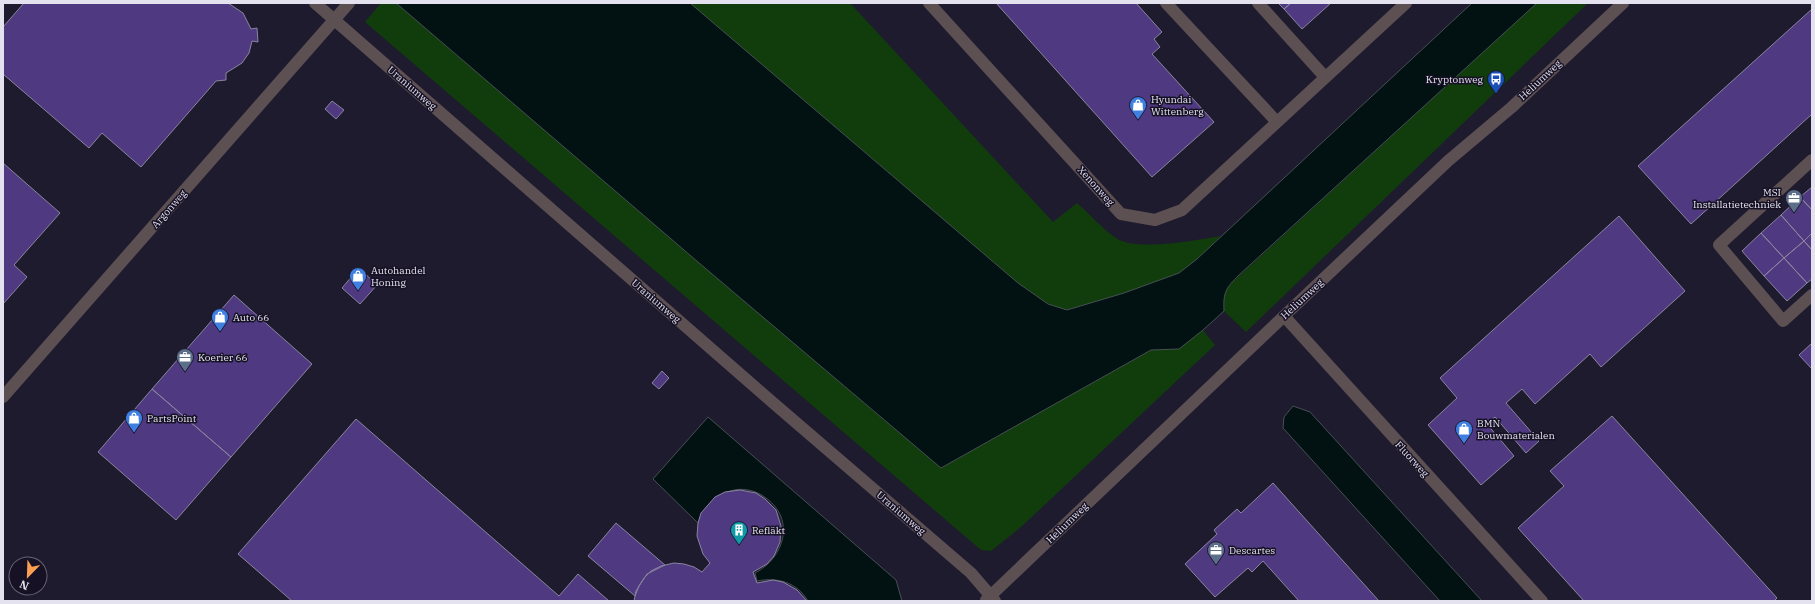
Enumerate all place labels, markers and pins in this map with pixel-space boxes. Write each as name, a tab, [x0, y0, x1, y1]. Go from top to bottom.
bus stop icon: Kryptonweg	[1486, 69, 1506, 94]
place label: Kryptonweg	[1426, 73, 1484, 86]
place label: Hyundai Wittenberg	[1151, 93, 1204, 118]
shop icon: Hyundai Wittenberg	[1128, 95, 1148, 120]
place label: MSI Installatietechniek	[1693, 186, 1781, 211]
office icon: MSI Installatietechniek	[1784, 188, 1804, 213]
place label: Autohandel Honing	[371, 264, 426, 289]
shop icon: Autohandel Honing	[348, 266, 368, 291]
shop icon: Auto 66	[210, 307, 230, 332]
place label: Auto 66	[233, 311, 269, 324]
office icon: Koerier 66	[175, 347, 195, 372]
place label: Koerier 66	[198, 351, 248, 364]
shop icon: PartsPoint	[124, 408, 144, 433]
place label: PartsPoint	[147, 412, 197, 425]
place label: BMN Bouwmaterialen	[1477, 417, 1555, 442]
shop icon: BMN Bouwmaterialen	[1454, 419, 1474, 444]
building icon: Refläkt	[729, 520, 749, 545]
place label: Refläkt	[752, 524, 785, 537]
office icon: Descartes	[1206, 540, 1226, 565]
place label: Descartes	[1229, 544, 1275, 557]

